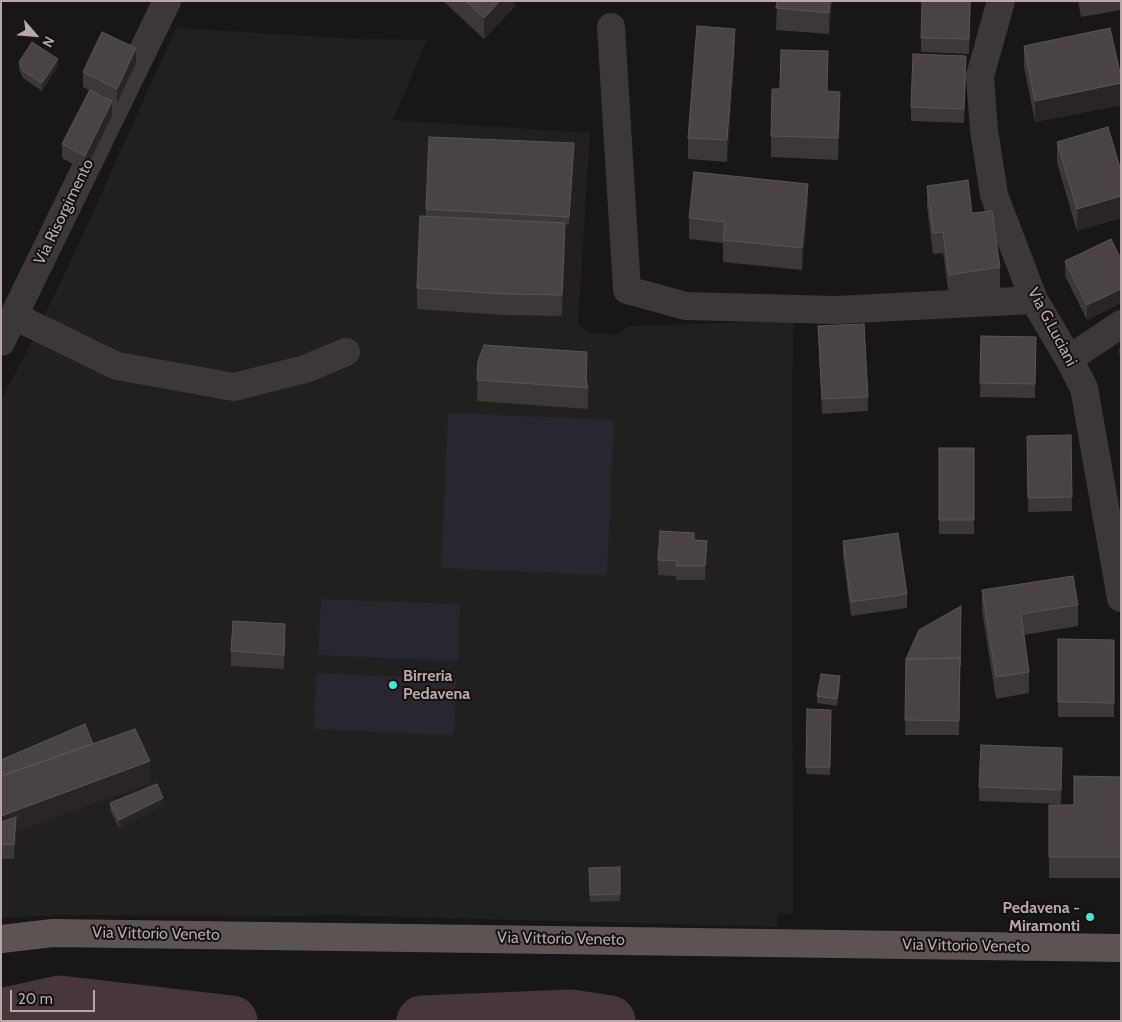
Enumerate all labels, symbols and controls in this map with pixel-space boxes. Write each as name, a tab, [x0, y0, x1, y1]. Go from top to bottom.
north arrow	[10, 10, 60, 60]
text: N	[38, 33, 59, 50]
street label: Via Risorgimento	[30, 156, 98, 268]
street label: Via G.Luciani	[1023, 284, 1081, 370]
place label: Birreria Pedavena	[403, 666, 470, 704]
marker: Birreria Pedavena	[387, 679, 399, 691]
place label: Pedavena - Miramonti	[1002, 898, 1080, 936]
marker: Pedavena - Miramonti	[1084, 911, 1096, 923]
street label: Via Vittorio Veneto	[92, 923, 220, 945]
street label: Via Vittorio Veneto	[497, 928, 625, 950]
street label: Via Vittorio Veneto	[902, 935, 1030, 957]
scale bar	[12, 980, 98, 1012]
text: 20 m	[18, 990, 53, 1008]

